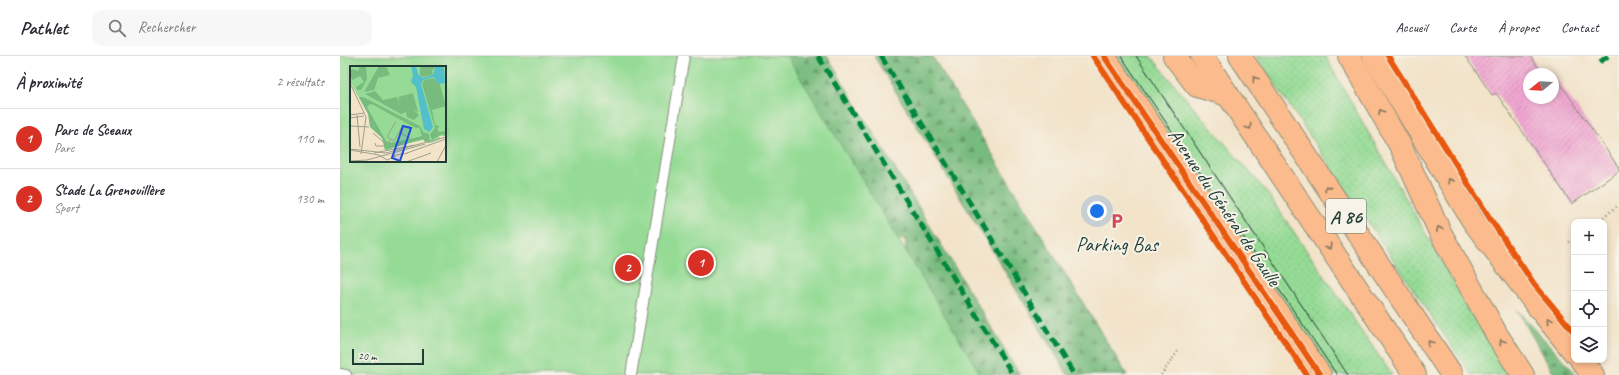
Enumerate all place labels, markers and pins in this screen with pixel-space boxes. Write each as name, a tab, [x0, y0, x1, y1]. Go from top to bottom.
parking icon: Parking Bas	[1108, 212, 1126, 230]
place label: Parking Bas	[1076, 232, 1160, 257]
pin: 1	[688, 248, 714, 278]
pin: 2	[615, 253, 641, 283]

